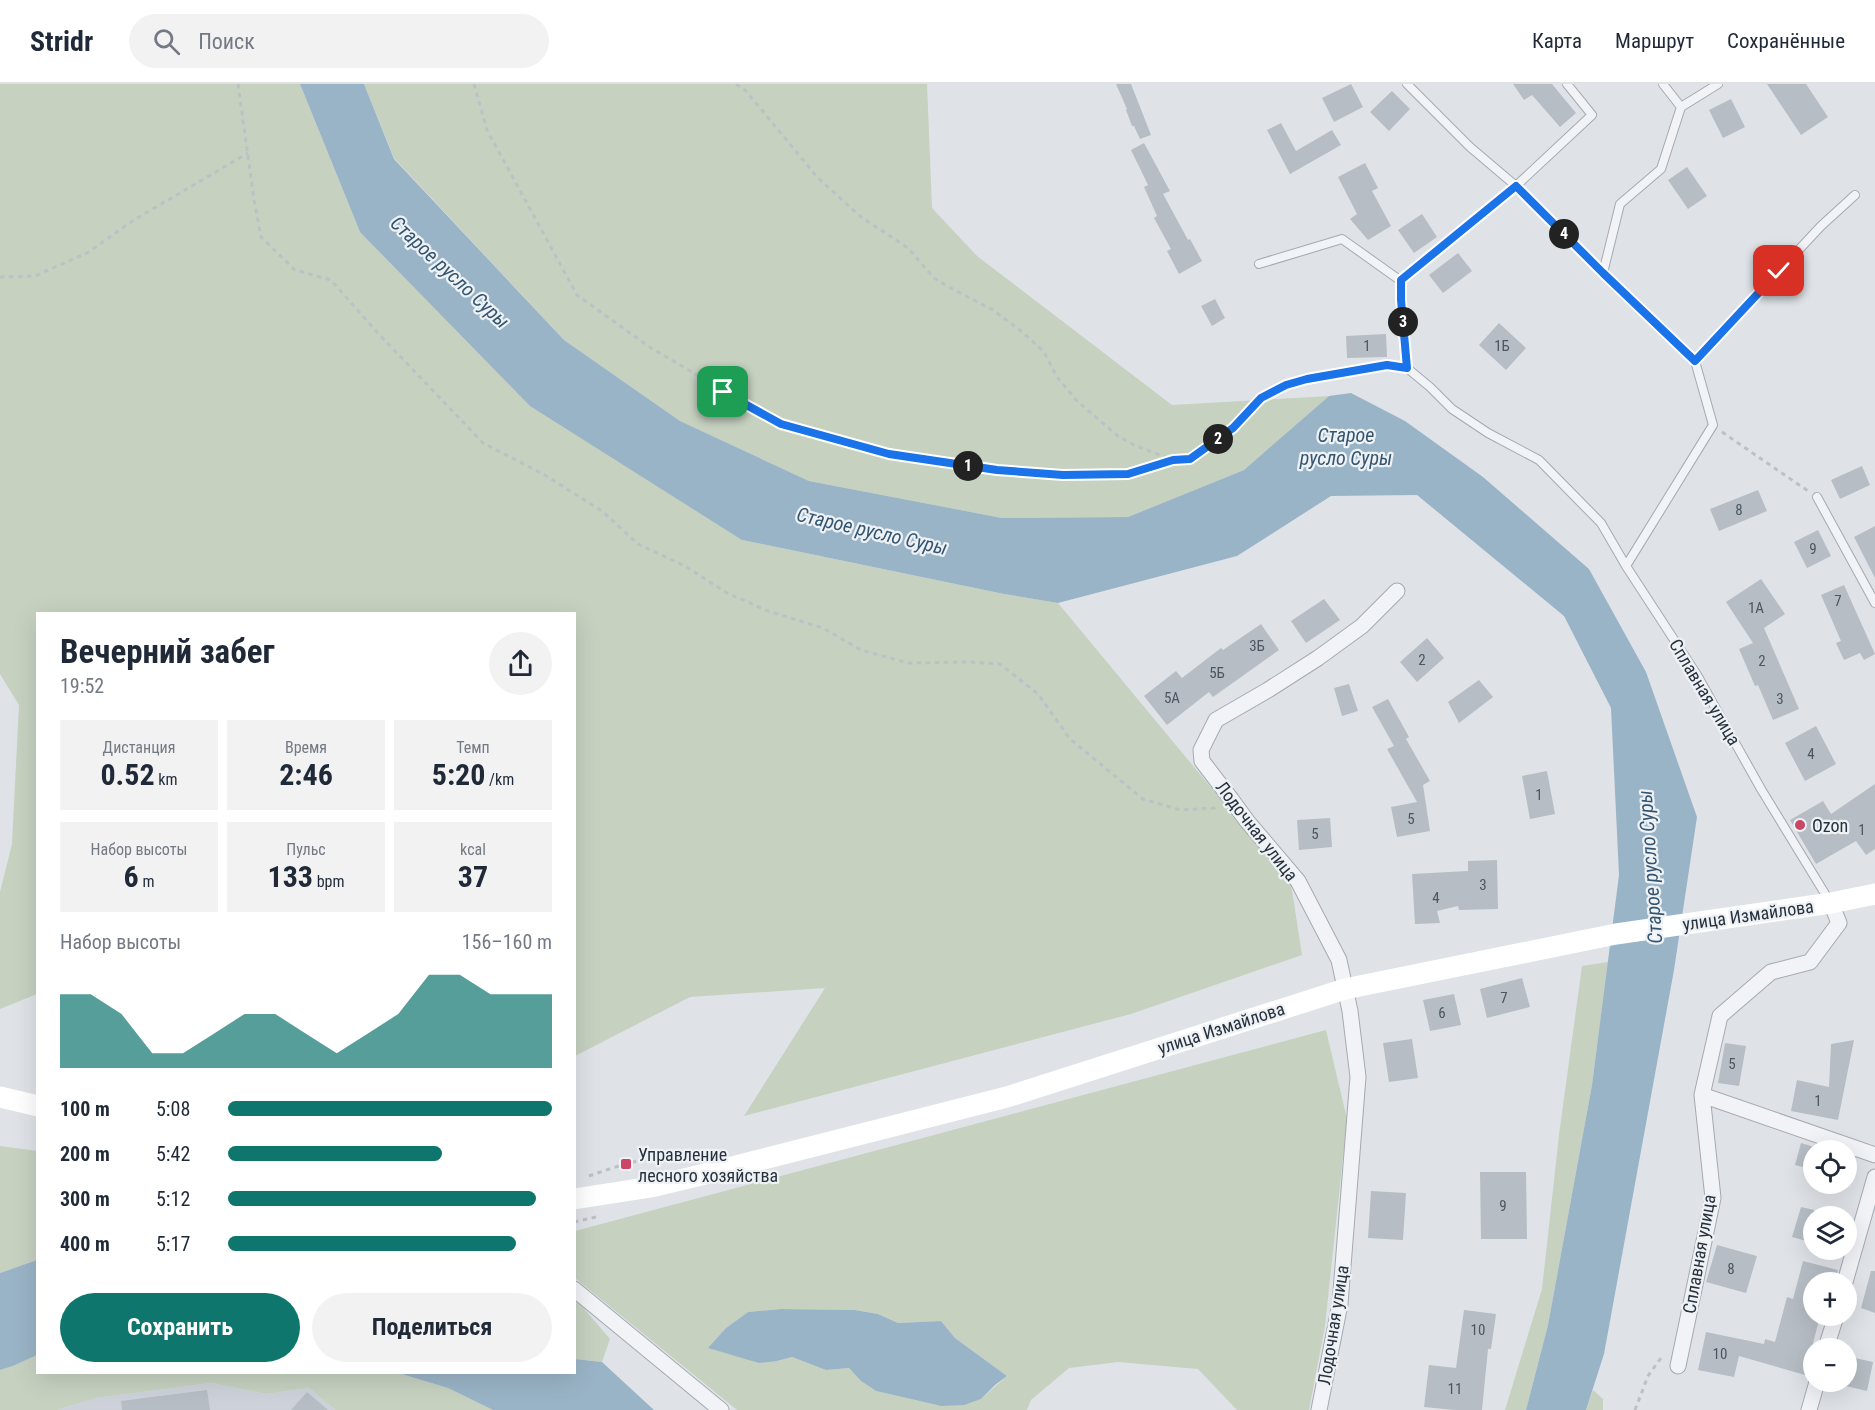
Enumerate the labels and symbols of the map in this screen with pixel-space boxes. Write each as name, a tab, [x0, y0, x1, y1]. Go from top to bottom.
water label: Старое русло Суры	[386, 211, 514, 333]
pin: 4	[1549, 219, 1579, 249]
pin	[1753, 245, 1804, 296]
pin: 3	[1388, 307, 1418, 337]
house number: 1	[1363, 337, 1371, 355]
house number: 1Б	[1494, 337, 1510, 355]
pin	[697, 366, 748, 417]
water label: Старое русло Суры	[1299, 423, 1392, 470]
pin: 2	[1203, 424, 1233, 454]
pin: 1	[953, 451, 983, 481]
house number: 8	[1735, 501, 1743, 519]
water label: Старое русло Суры	[794, 502, 950, 560]
house number: 9	[1809, 540, 1817, 558]
house number: 7	[1834, 592, 1842, 610]
house number: 1А	[1748, 599, 1764, 617]
street label: Сплавная улица	[1665, 635, 1745, 749]
house number: 3Б	[1249, 637, 1265, 655]
house number: 2	[1418, 651, 1426, 669]
house number: 2	[1758, 652, 1766, 670]
house number: 5Б	[1209, 664, 1225, 682]
house number: 5А	[1164, 689, 1180, 707]
house number: 3	[1776, 690, 1784, 708]
house number: 4	[1807, 745, 1815, 763]
street label: Лодочная улица	[1211, 777, 1303, 885]
house number: 1	[1535, 786, 1543, 804]
water label: Старое русло Суры	[1633, 789, 1667, 945]
house number: 5	[1407, 810, 1415, 828]
place label: Ozon	[1812, 815, 1848, 836]
marker: Ozon	[1793, 818, 1807, 832]
house number: 1	[1858, 821, 1866, 839]
house number: 5	[1311, 825, 1319, 843]
house number: 3	[1479, 876, 1487, 894]
house number: 4	[1432, 889, 1440, 907]
street label: улица Измайлова	[1681, 895, 1815, 935]
house number: 7	[1500, 989, 1508, 1007]
street label: улица Измайлова	[1155, 998, 1287, 1058]
house number: 6	[1438, 1004, 1446, 1022]
house number: 5	[1728, 1055, 1736, 1073]
house number: 1	[1814, 1092, 1822, 1110]
place label: Управление лесного хозяйства	[638, 1144, 778, 1186]
marker: Управление лесного хозяйства	[619, 1157, 633, 1171]
street label: Сплавная улица	[1678, 1193, 1720, 1315]
house number: 9	[1499, 1197, 1507, 1215]
house number: 8	[1727, 1260, 1735, 1278]
street label: Лодочная улица	[1313, 1264, 1353, 1386]
house number: 10	[1471, 1321, 1485, 1339]
house number: 10	[1713, 1345, 1727, 1363]
house number: 11	[1448, 1380, 1462, 1398]

